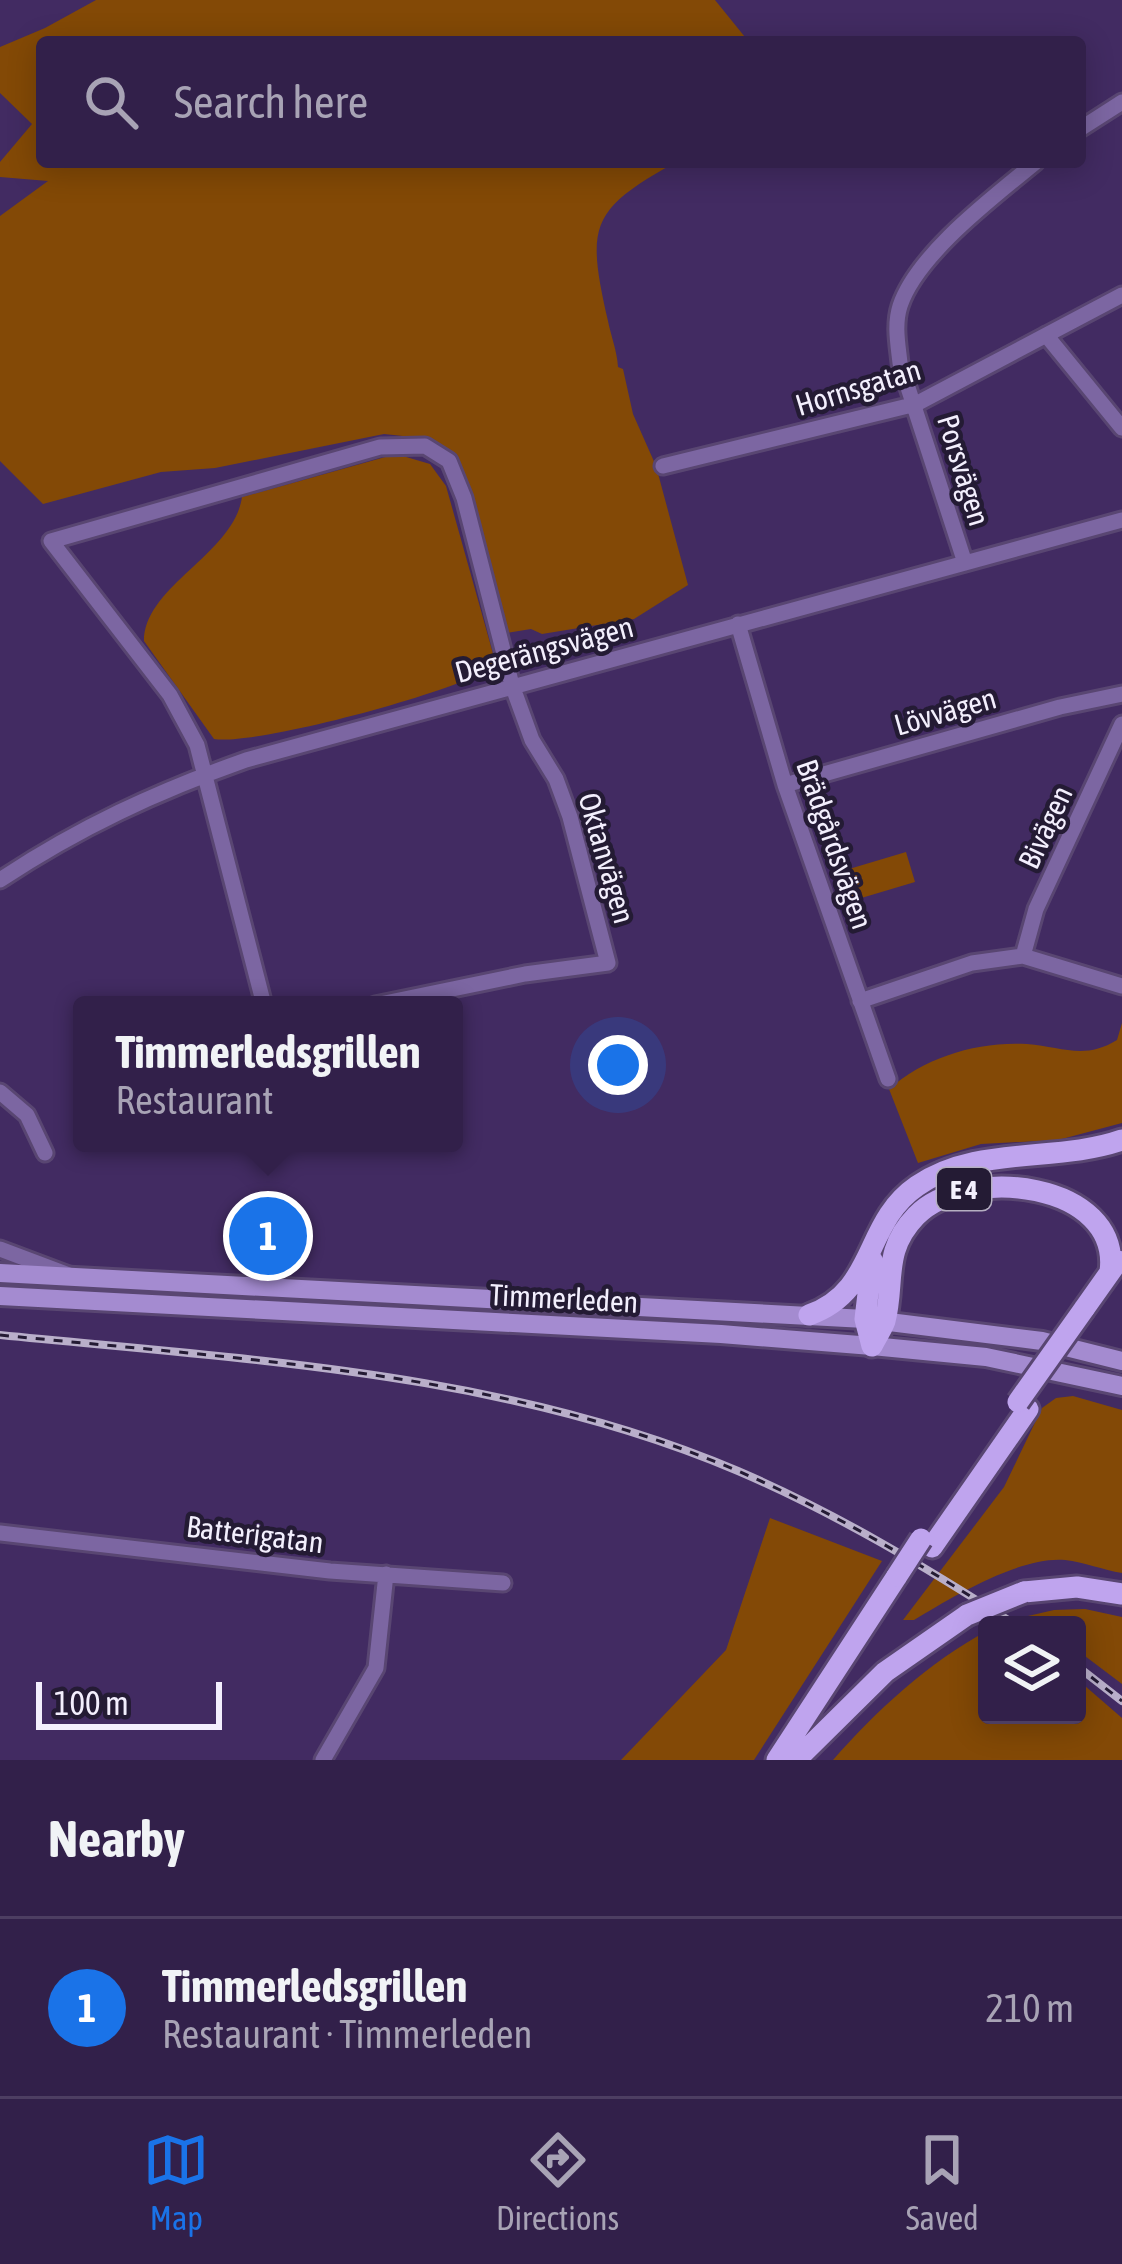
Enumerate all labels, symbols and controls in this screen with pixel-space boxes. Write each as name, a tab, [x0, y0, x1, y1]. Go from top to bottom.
search box	[36, 36, 1086, 168]
icon: search	[78, 69, 144, 135]
text: Search here	[174, 76, 368, 128]
street label: Hornsgatan	[791, 352, 925, 422]
street label: Porsvägen	[931, 410, 997, 530]
street label: Degerängsvägen	[451, 609, 637, 689]
street label: Lövvägen	[890, 680, 1000, 742]
street label: Brädgårdsvägen	[790, 755, 880, 933]
street label: Bivägen	[1011, 780, 1079, 874]
street label: Oktanvägen	[572, 789, 642, 927]
popup	[73, 996, 463, 1152]
text: Timmerledsgrillen	[115, 1026, 421, 1078]
your location	[588, 1035, 648, 1095]
text: Restaurant	[115, 1078, 274, 1122]
road number: E 4	[937, 1168, 991, 1210]
pin: 1	[229, 1191, 307, 1281]
street label: Timmerleden	[489, 1277, 639, 1319]
street label: Batterigatan	[184, 1509, 326, 1559]
map controls	[978, 1616, 1086, 1724]
button: layers	[978, 1616, 1086, 1724]
scale bar	[36, 1676, 222, 1729]
text: 100 m	[54, 1684, 129, 1722]
text: Nearby	[48, 1809, 185, 1868]
text: Timmerledsgrillen	[162, 1960, 467, 2012]
text: 1	[78, 1986, 96, 2030]
text: 210 m	[986, 1986, 1074, 2030]
text: Restaurant · Timmerleden	[162, 2012, 532, 2056]
tab: Map	[143, 2127, 209, 2237]
tab: Directions	[496, 2127, 619, 2237]
tab: Saved	[906, 2127, 979, 2237]

